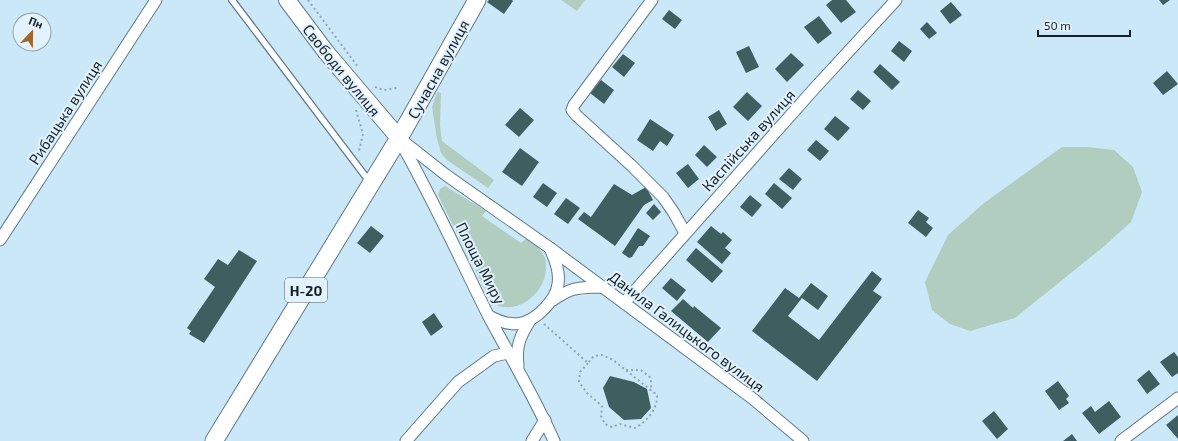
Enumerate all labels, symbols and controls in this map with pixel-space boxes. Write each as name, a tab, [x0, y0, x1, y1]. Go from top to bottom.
north arrow	[12, 12, 52, 52]
scale bar	[1038, 12, 1130, 38]
text: Пн	[27, 14, 45, 31]
street label: Сучасна вулиця	[403, 16, 474, 122]
text: 50 m	[1044, 18, 1071, 32]
street label: Свободи вулиця	[299, 20, 385, 120]
street label: Рибацька вулиця	[25, 56, 106, 168]
street label: Каспійська вулиця	[698, 85, 799, 195]
street label: Площа Миру	[452, 219, 509, 308]
street label: Данила Галицького вулиця	[605, 267, 768, 396]
road number: Н-20	[285, 278, 327, 302]

